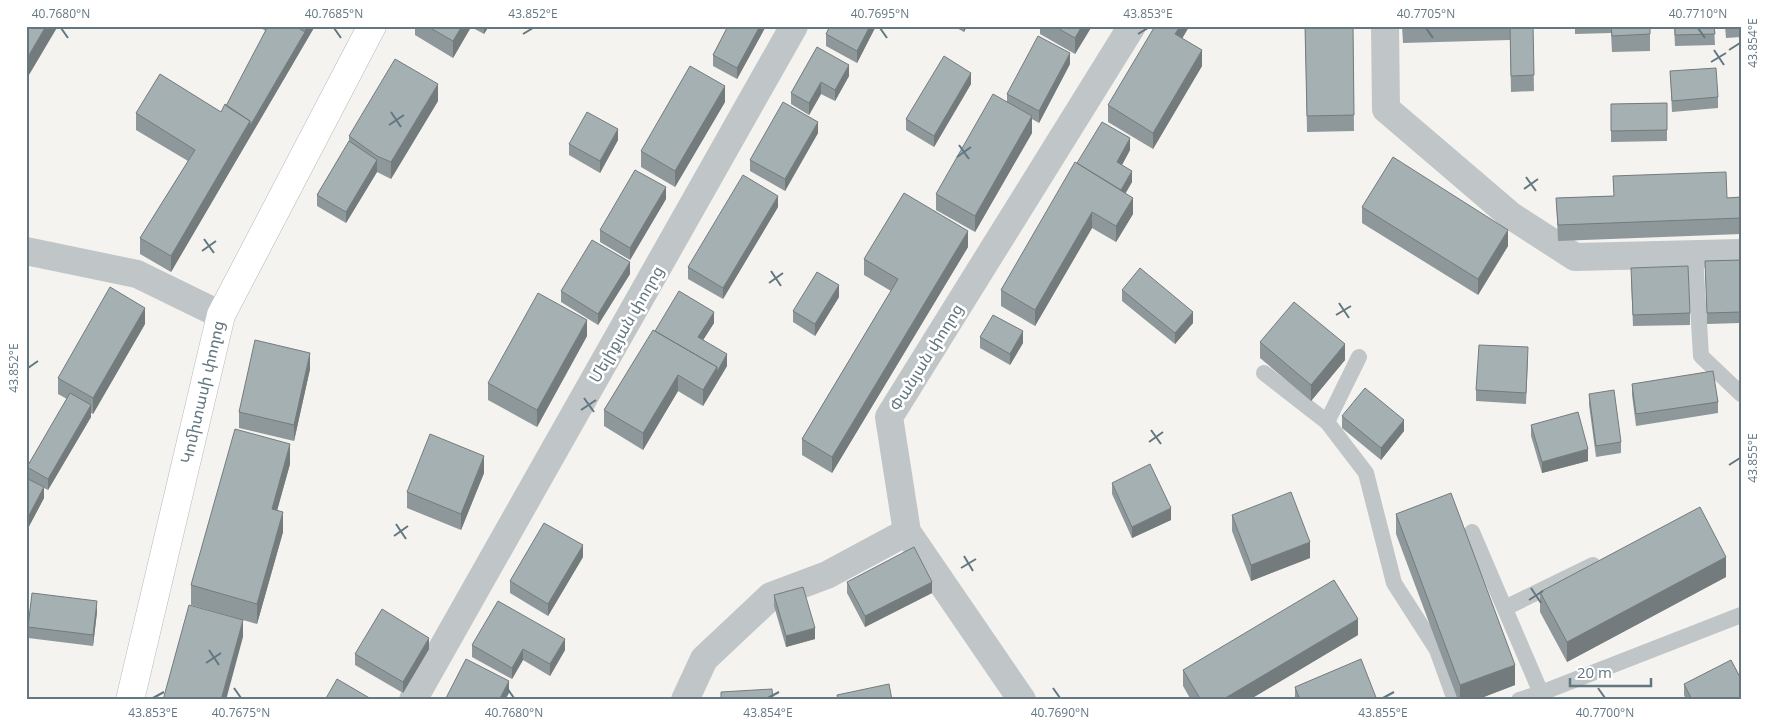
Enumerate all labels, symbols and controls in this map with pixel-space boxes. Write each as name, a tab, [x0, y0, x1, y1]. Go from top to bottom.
text: 40.7680°N	[32, 5, 90, 22]
text: 40.7685°N	[305, 5, 363, 22]
text: 43.852°E	[508, 5, 558, 22]
text: 40.7695°N	[851, 5, 909, 22]
text: 43.853°E	[1123, 5, 1173, 22]
text: 40.7705°N	[1397, 5, 1455, 22]
text: 40.7710°N	[1669, 5, 1727, 22]
text: 43.854°E	[1744, 18, 1761, 68]
street label: Մելիքյան փողոց	[584, 261, 668, 387]
street label: Փանյան փողոց	[884, 299, 968, 415]
street label: Կոմիտասի փողոց	[175, 318, 229, 466]
text: 43.852°E	[5, 343, 22, 393]
text: 43.855°E	[1744, 433, 1761, 483]
scale bar	[1570, 656, 1651, 688]
text: 20 m	[1577, 662, 1612, 682]
text: 43.853°E	[128, 704, 178, 721]
text: 40.7675°N	[212, 704, 270, 721]
text: 40.7680°N	[485, 704, 543, 721]
text: 43.854°E	[743, 704, 793, 721]
text: 40.7690°N	[1031, 704, 1089, 721]
text: 43.855°E	[1358, 704, 1408, 721]
text: 40.7700°N	[1576, 704, 1634, 721]

